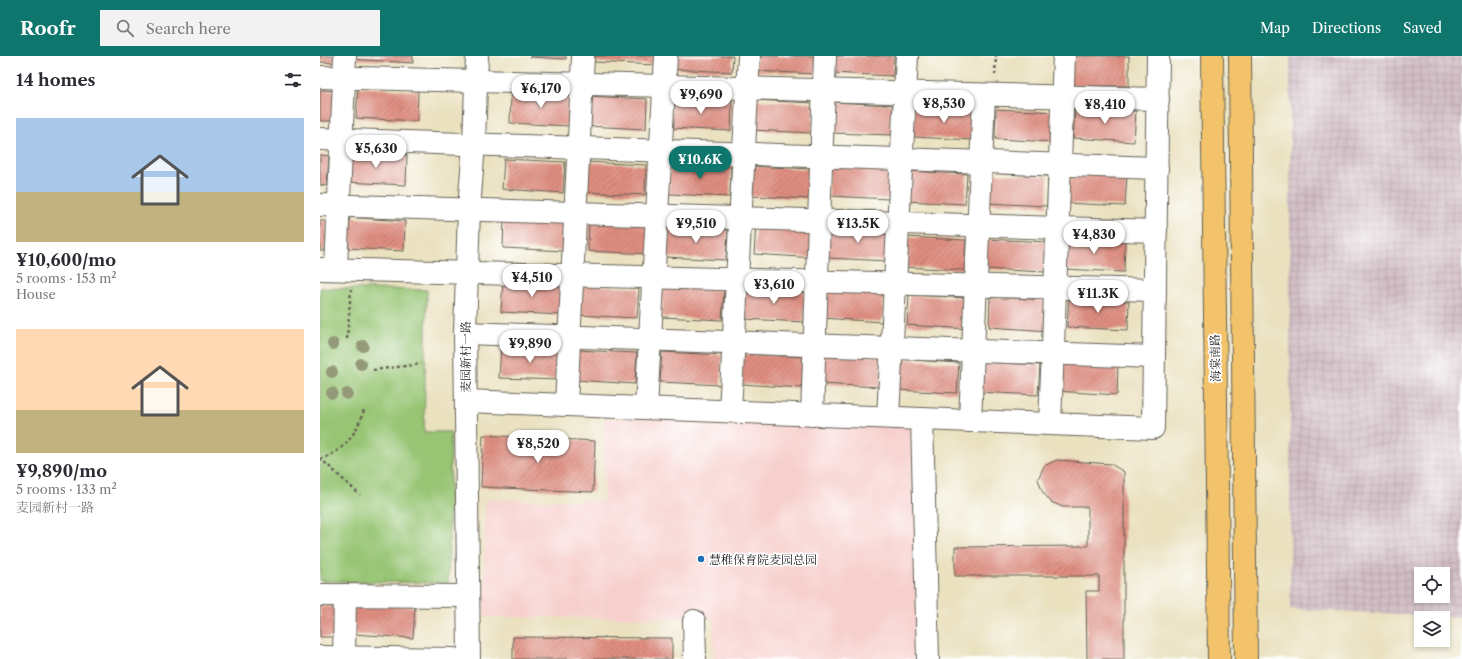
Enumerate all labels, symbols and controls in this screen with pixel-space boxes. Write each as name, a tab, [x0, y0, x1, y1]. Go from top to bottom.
search box	[100, 10, 380, 46]
text: Roofr	[20, 17, 76, 40]
icon: search	[114, 17, 136, 39]
text: Search here	[146, 19, 231, 38]
text: Map	[1260, 19, 1290, 37]
text: Directions	[1312, 19, 1381, 37]
text: Saved	[1403, 19, 1442, 37]
icon: filters	[282, 69, 304, 91]
text: 14 homes	[16, 70, 95, 90]
pin: ¥6,170	[508, 75, 574, 109]
text: ¥6,170	[520, 80, 562, 96]
pin: ¥9,690	[668, 81, 734, 115]
text: ¥9,690	[679, 86, 723, 102]
pin: ¥8,530	[911, 90, 977, 124]
pin: ¥8,410	[1072, 91, 1138, 125]
text: ¥8,530	[922, 95, 966, 111]
text: ¥8,410	[1084, 96, 1126, 112]
pin: ¥5,630	[343, 135, 409, 169]
text: ¥5,630	[354, 140, 398, 156]
icon: home	[124, 144, 196, 216]
pin: ¥10.6K	[667, 146, 733, 180]
text: ¥10.6K	[678, 151, 722, 167]
pin: ¥9,510	[663, 210, 729, 244]
pin: ¥13.5K	[825, 210, 891, 244]
text: ¥9,510	[676, 215, 716, 231]
text: ¥13.5K	[836, 215, 880, 231]
pin: ¥4,830	[1061, 221, 1127, 255]
text: ¥4,830	[1072, 226, 1116, 242]
text: ¥10,600/mo	[16, 250, 116, 270]
pin: ¥4,510	[499, 264, 565, 298]
text: ¥4,510	[511, 269, 553, 285]
text: 5 rooms · 153 m²	[16, 270, 117, 286]
pin: ¥3,610	[741, 271, 807, 305]
text: ¥3,610	[753, 276, 795, 292]
pin: ¥11.3K	[1065, 280, 1131, 314]
text: ¥11.3K	[1077, 285, 1119, 301]
text: House	[16, 286, 56, 302]
street label: 麦园新村一路	[458, 321, 473, 393]
pin: ¥9,890	[497, 330, 563, 364]
street label: 海棠南路	[1207, 334, 1223, 382]
text: ¥9,890	[508, 335, 552, 351]
icon: home	[124, 355, 196, 427]
pin: ¥8,520	[505, 430, 571, 464]
text: ¥8,520	[516, 435, 560, 451]
text: ¥9,890/mo	[16, 461, 107, 481]
text: 5 rooms · 133 m²	[16, 481, 117, 497]
text: 麦园新村一路	[16, 499, 94, 515]
place label: 慧稚保育院麦园总园	[709, 552, 817, 567]
marker: 慧稚保育院麦园总园	[696, 554, 706, 564]
map controls	[1414, 567, 1450, 647]
button: locate	[1414, 567, 1450, 603]
button: layers	[1414, 611, 1450, 647]

